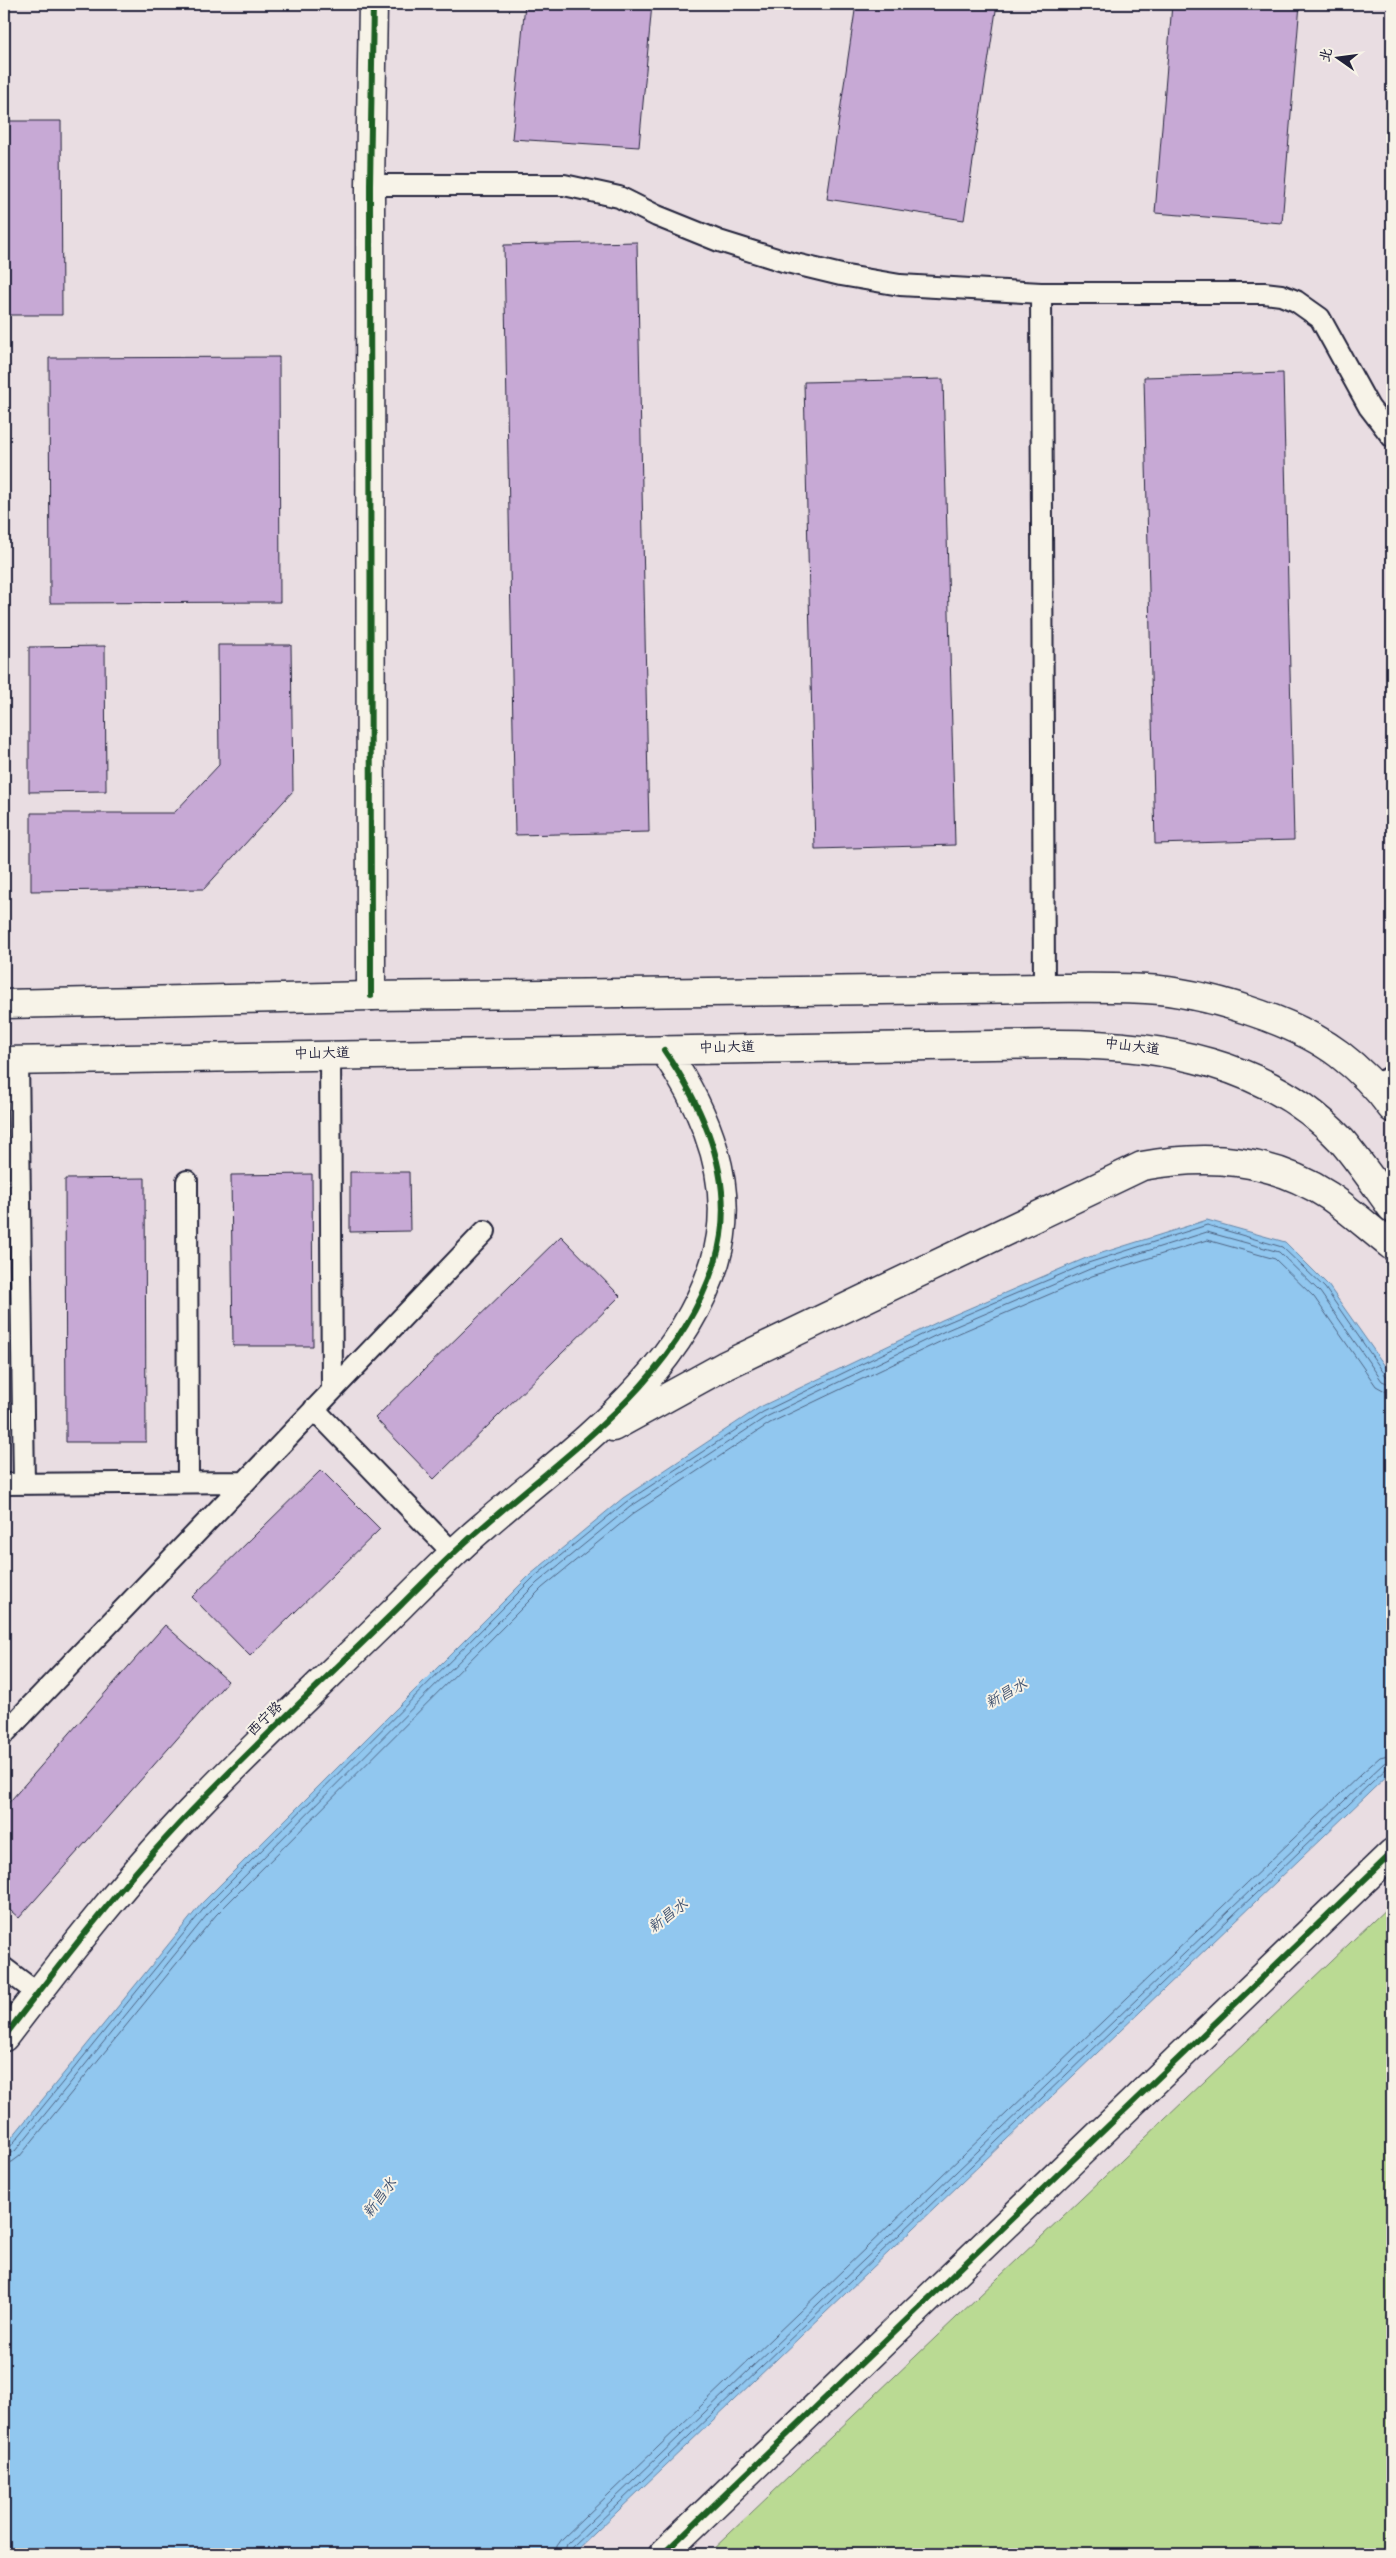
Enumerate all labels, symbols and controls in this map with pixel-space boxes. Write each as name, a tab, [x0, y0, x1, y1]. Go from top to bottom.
north arrow	[1314, 32, 1364, 82]
text: 北	[1318, 47, 1338, 64]
street label: 中山大道	[1103, 1036, 1161, 1060]
street label: 中山大道	[699, 1040, 755, 1058]
street label: 中山大道	[294, 1046, 350, 1064]
water label: 新昌水	[983, 1676, 1032, 1714]
street label: 西宁路	[244, 1699, 287, 1741]
water label: 新昌水	[646, 1896, 693, 1938]
water label: 新昌水	[360, 2175, 402, 2222]

